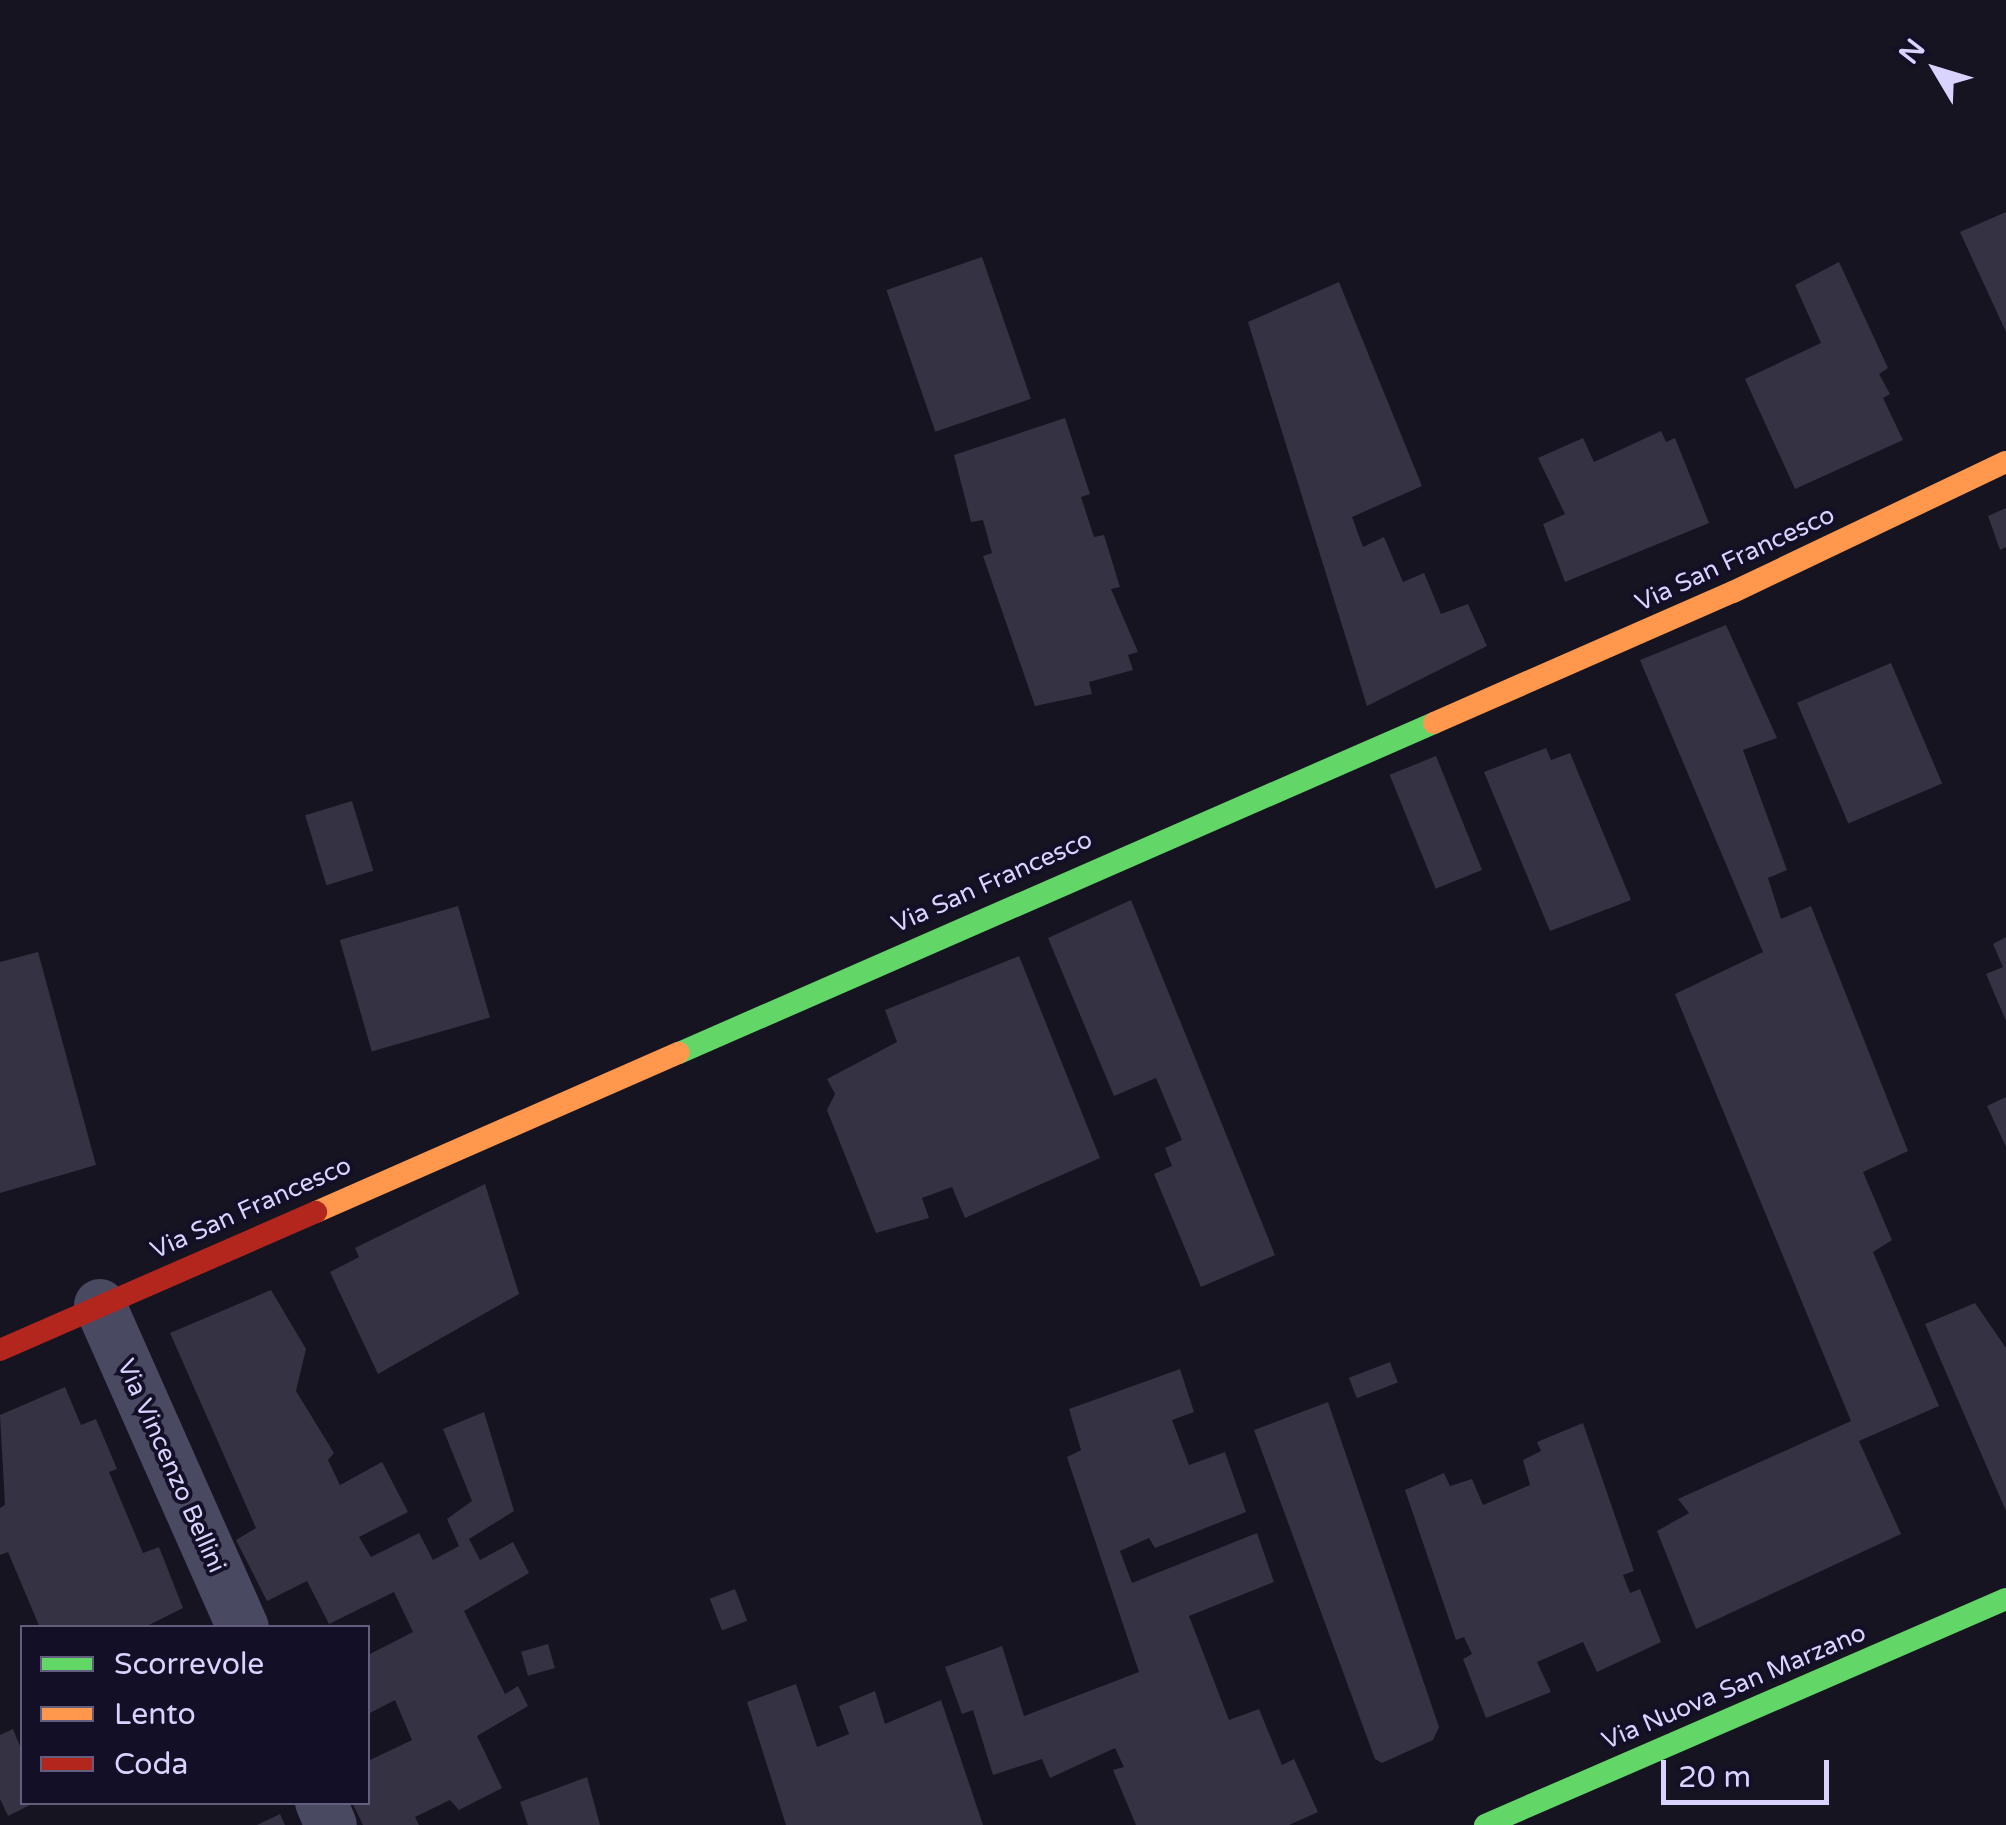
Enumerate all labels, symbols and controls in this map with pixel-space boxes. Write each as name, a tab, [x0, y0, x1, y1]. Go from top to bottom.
north arrow	[1886, 20, 1986, 120]
text: N	[1892, 32, 1933, 71]
street label: Via San Francesco	[1631, 500, 1839, 618]
street label: Via San Francesco	[887, 824, 1097, 940]
street label: Via San Francesco	[146, 1150, 356, 1266]
street label: Via Vincenzo Bellini	[110, 1355, 232, 1577]
street label: Via Nuova San Marzano	[1598, 1618, 1870, 1756]
legend	[20, 1625, 370, 1805]
text: Scorrevole	[114, 1646, 264, 1683]
text: Lento	[114, 1696, 196, 1733]
scale bar	[1666, 1740, 1834, 1802]
text: Coda	[114, 1746, 188, 1783]
text: 20 m	[1678, 1759, 1751, 1796]

